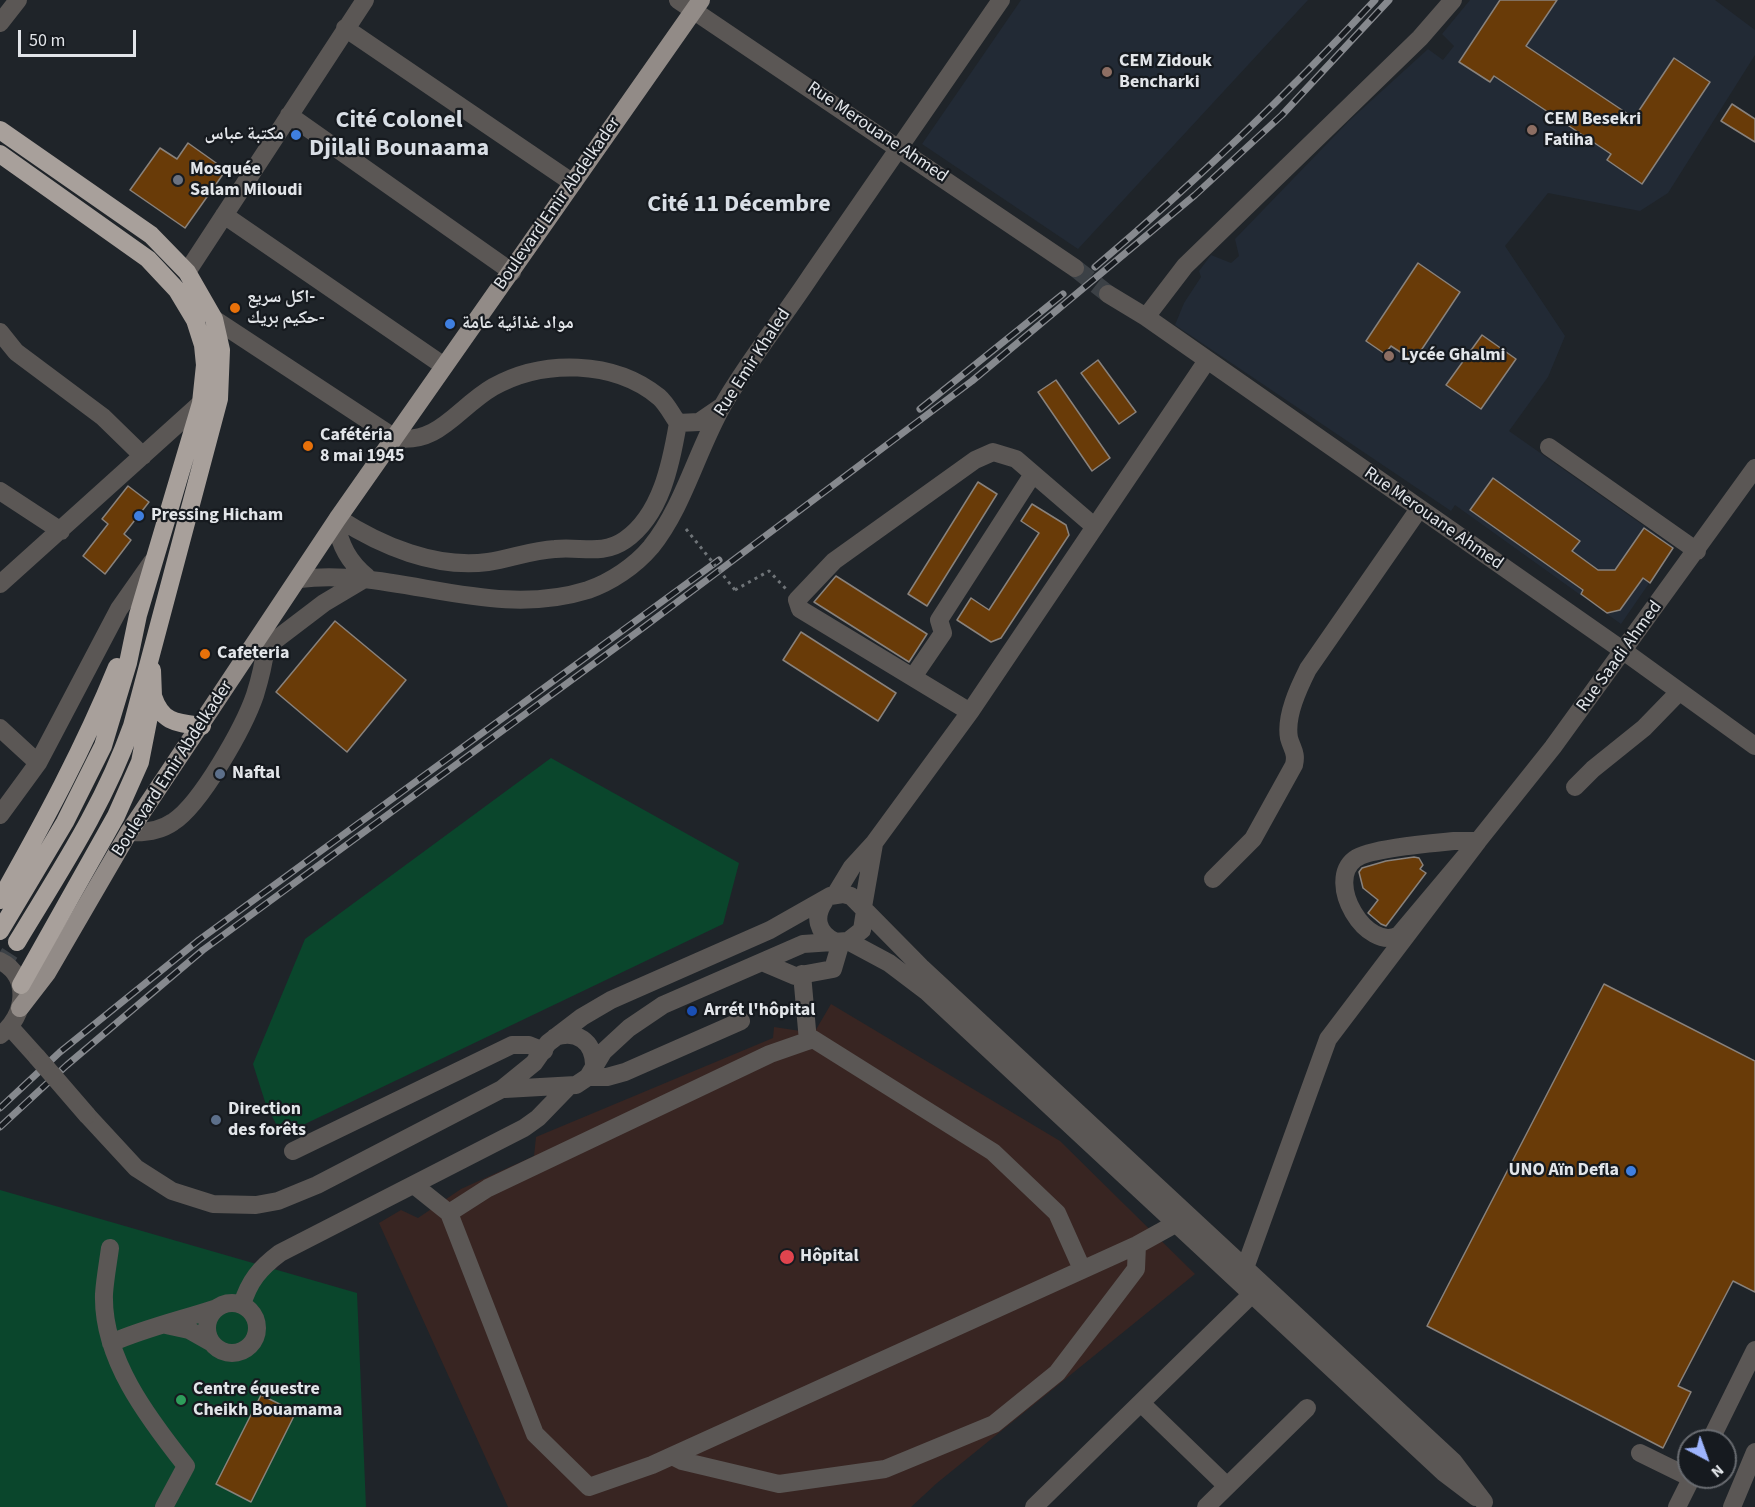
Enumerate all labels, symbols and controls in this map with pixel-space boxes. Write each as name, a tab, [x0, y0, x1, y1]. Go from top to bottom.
scale bar	[21, 18, 140, 56]
text: 50 m	[29, 28, 65, 53]
place label: CEM Zidouk Bencharki	[1119, 51, 1212, 94]
marker: CEM Zidouk Bencharki	[1100, 65, 1114, 79]
street label: Rue Merouane Ahmed	[803, 78, 951, 188]
district label: Cité Colonel Djilali Bounaama	[309, 108, 489, 164]
place label: CEM Besekri Fatiha	[1544, 109, 1641, 152]
street label: Boulevard Emir Abdelkader	[490, 114, 626, 294]
marker: CEM Besekri Fatiha	[1525, 123, 1539, 137]
place label: مكتبة عباس	[205, 124, 284, 146]
marker: مكتبة عباس	[289, 128, 303, 142]
place label: Mosquée Salam Miloudi	[190, 159, 302, 201]
marker: Mosquée Salam Miloudi	[171, 173, 185, 187]
district label: Cité 11 Décembre	[647, 192, 831, 220]
place label: اكل سريع- حكيم بريك-	[247, 287, 325, 330]
marker: اكل سريع- حكيم بريك-	[228, 301, 242, 315]
street label: Rue Emir Khaled	[710, 305, 796, 421]
place label: مواد غذائية عامة	[462, 313, 574, 335]
marker: مواد غذائية عامة	[443, 317, 457, 331]
place label: Lycée Ghalmi	[1401, 345, 1506, 367]
marker: Lycée Ghalmi	[1382, 349, 1396, 363]
place label: Cafétéria 8 mai 1945	[320, 425, 405, 468]
marker: Cafétéria 8 mai 1945	[301, 439, 315, 453]
street label: Rue Merouane Ahmed	[1359, 463, 1507, 575]
place label: Pressing Hicham	[151, 505, 283, 527]
marker: Pressing Hicham	[132, 509, 146, 523]
street label: Rue Saadi Ahmed	[1573, 597, 1667, 717]
place label: Cafeteria	[217, 643, 290, 665]
marker: Cafeteria	[198, 647, 212, 661]
street label: Boulevard Emir Abdelkader	[108, 677, 238, 861]
place label: Naftal	[232, 763, 280, 785]
marker: Naftal	[213, 767, 227, 781]
place label: Arrét l'hôpital	[704, 1000, 815, 1022]
marker: Arrét l'hôpital	[685, 1004, 699, 1018]
place label: Direction des forêts	[228, 1099, 306, 1142]
marker: Direction des forêts	[209, 1113, 223, 1127]
place label: UNO Aïn Defla	[1509, 1160, 1619, 1182]
marker: UNO Aïn Defla	[1624, 1164, 1638, 1178]
place label: Hôpital	[800, 1246, 859, 1268]
marker: Hôpital	[778, 1248, 796, 1266]
place label: Centre équestre Cheikh Bouamama	[193, 1379, 342, 1422]
marker: Centre équestre Cheikh Bouamama	[174, 1393, 188, 1407]
north arrow	[1677, 1429, 1737, 1489]
text: N	[1706, 1459, 1729, 1483]

